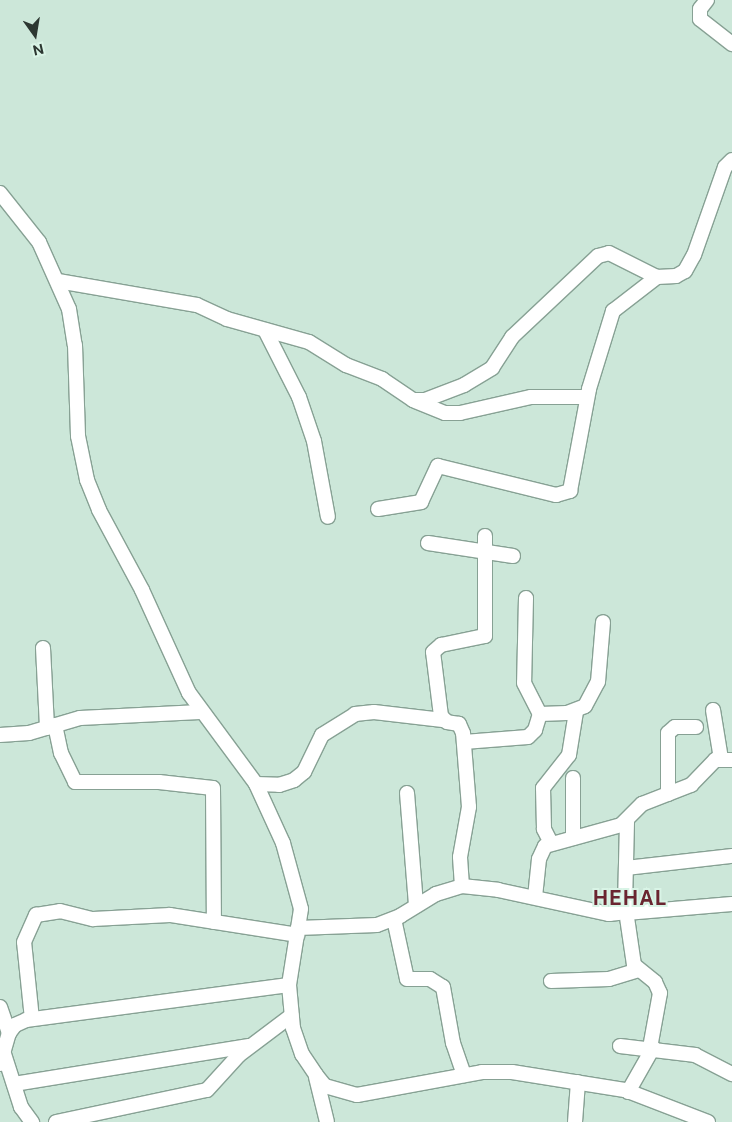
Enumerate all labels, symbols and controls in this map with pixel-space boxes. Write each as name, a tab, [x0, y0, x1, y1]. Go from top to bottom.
north arrow	[10, 10, 60, 60]
text: N	[31, 41, 46, 59]
district label: HEHAL	[592, 886, 668, 910]

